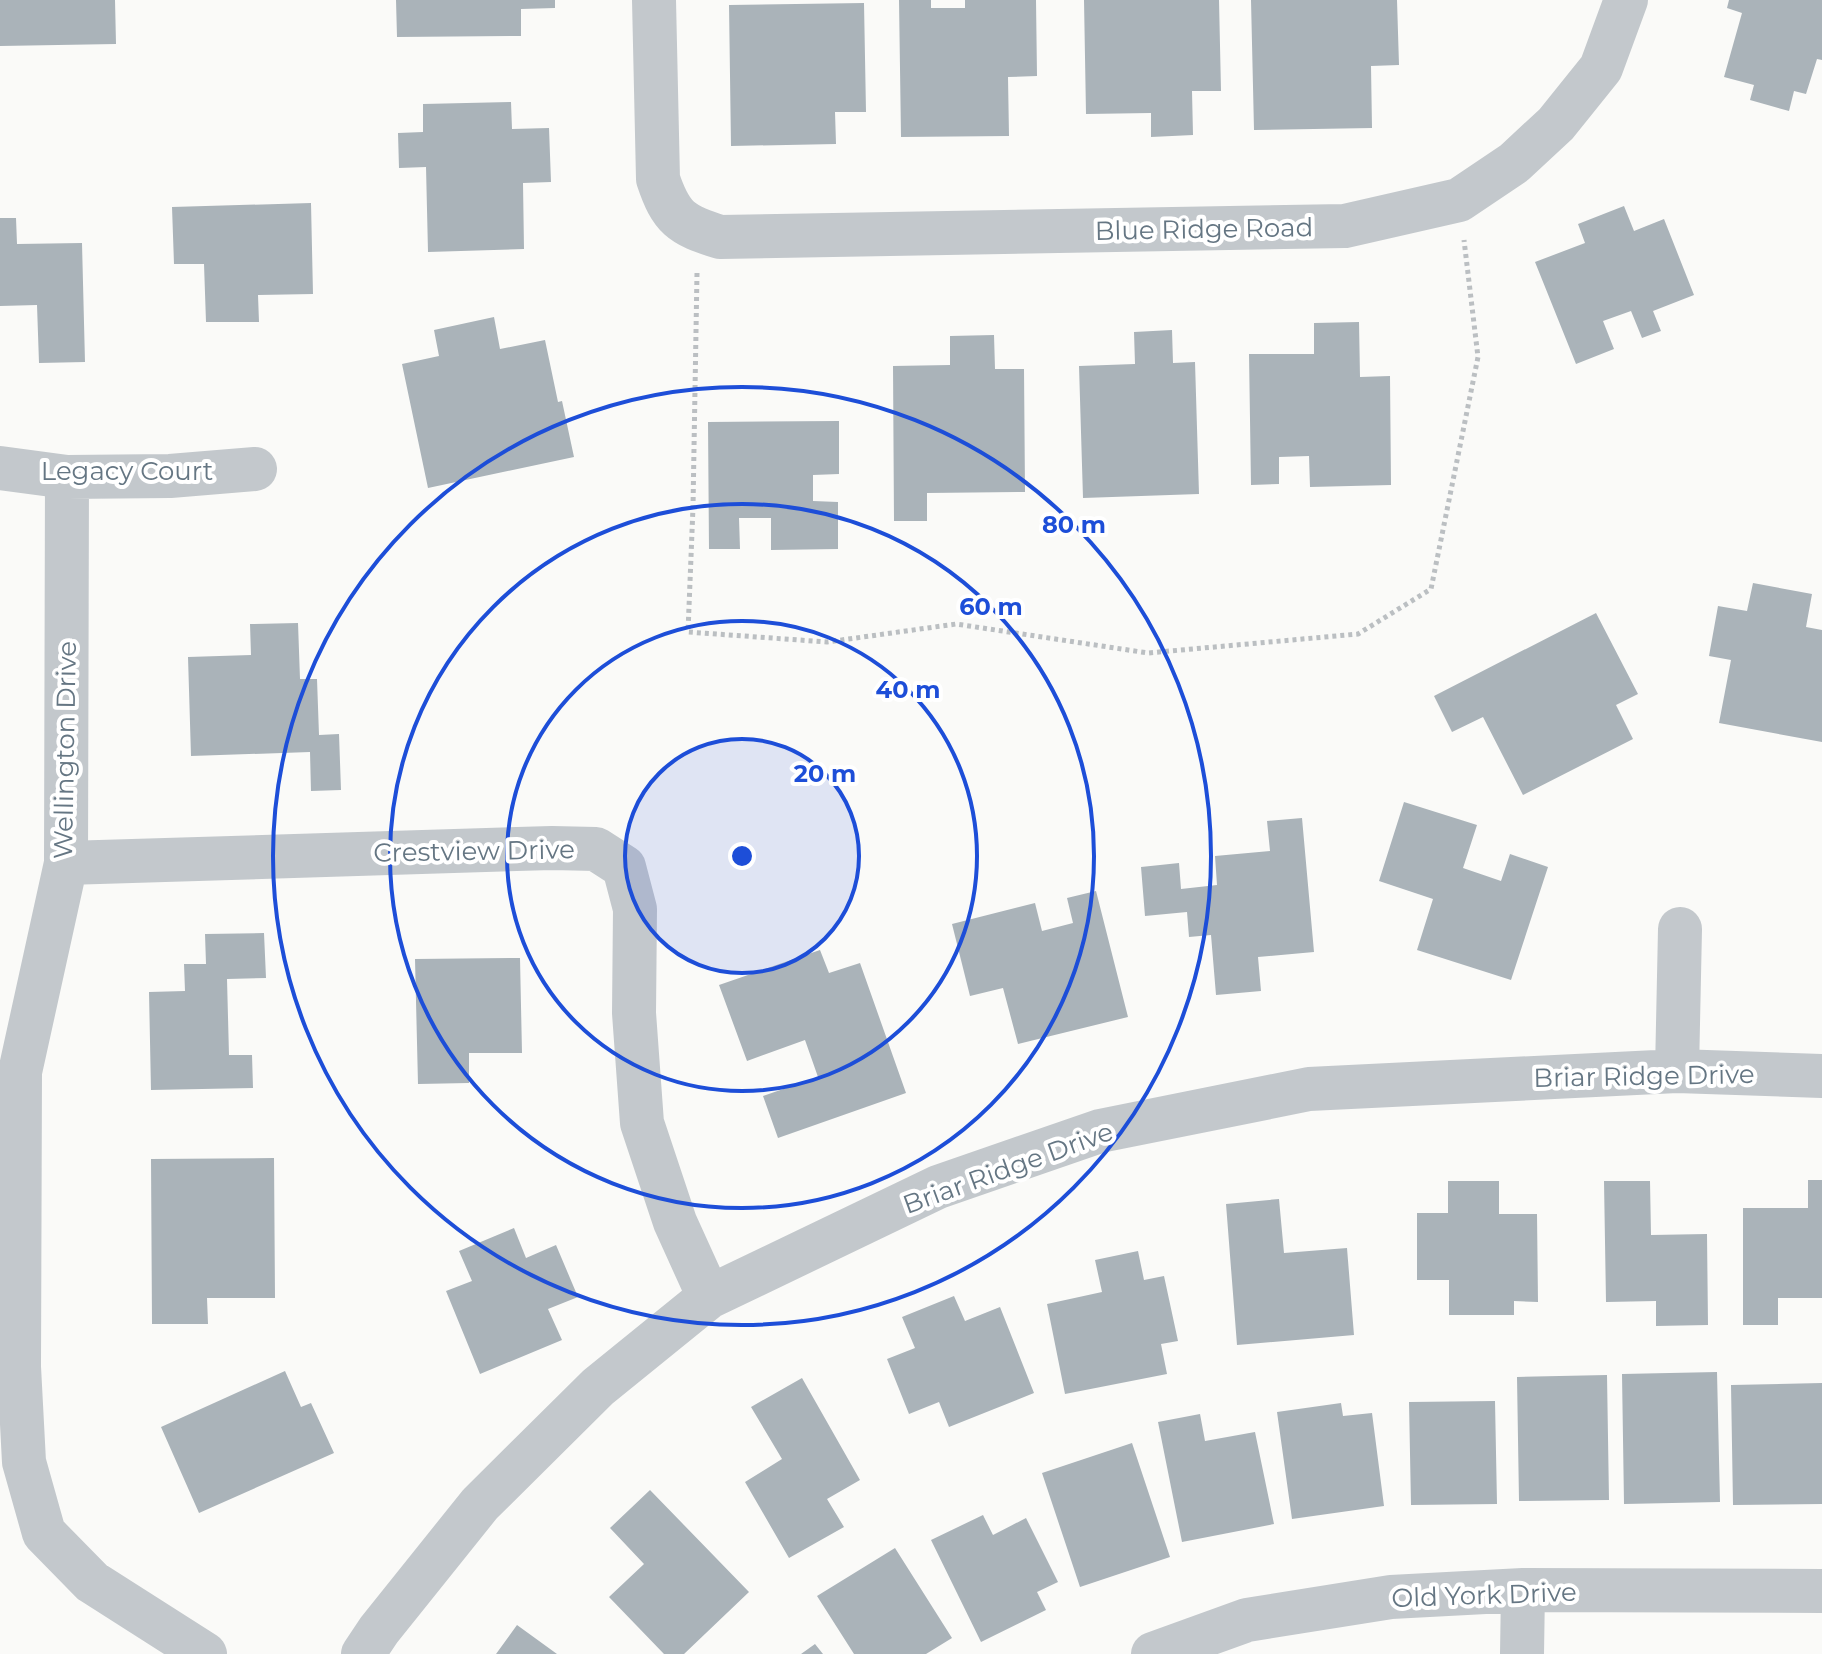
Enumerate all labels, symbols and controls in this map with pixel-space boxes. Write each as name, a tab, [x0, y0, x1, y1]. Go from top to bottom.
street label: Blue Ridge Road	[1095, 211, 1313, 247]
street label: Legacy Court	[41, 455, 213, 487]
text: 80 m	[1042, 510, 1106, 539]
text: 60 m	[959, 592, 1023, 621]
street label: Wellington Drive	[47, 641, 83, 859]
text: 40 m	[876, 675, 940, 704]
text: 20 m	[794, 759, 856, 788]
street label: Crestview Drive	[373, 833, 575, 869]
centre of rings	[728, 842, 756, 870]
street label: Briar Ridge Drive	[1533, 1058, 1755, 1094]
street label: Briar Ridge Drive	[899, 1115, 1117, 1221]
street label: Old York Drive	[1391, 1576, 1577, 1614]

